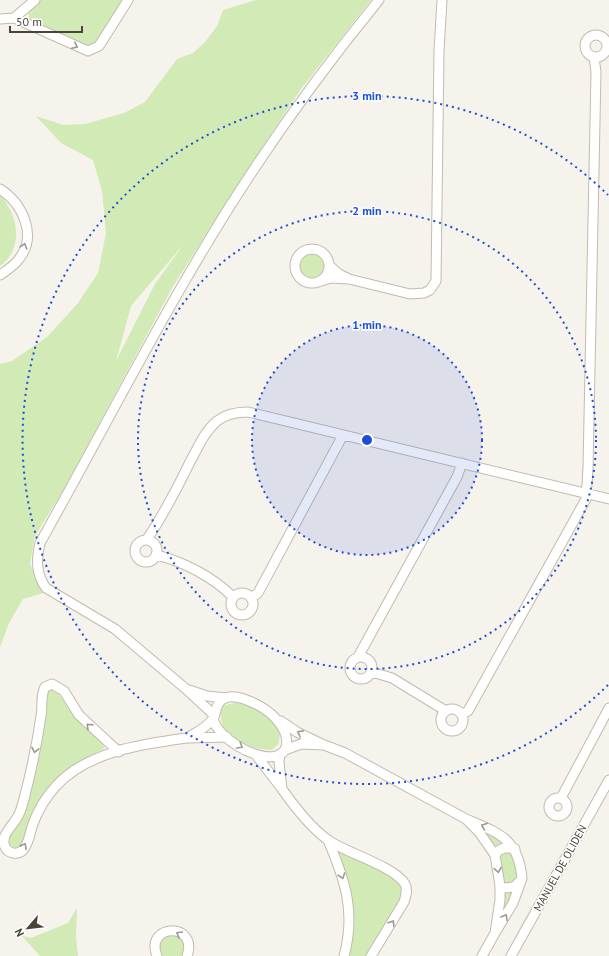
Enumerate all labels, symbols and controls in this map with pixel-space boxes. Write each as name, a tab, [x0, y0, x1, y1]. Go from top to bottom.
scale bar	[10, 8, 82, 34]
text: 50 m	[16, 14, 42, 29]
one-way arrow	[71, 41, 78, 49]
text: 3 min	[352, 88, 382, 103]
text: 2 min	[352, 203, 382, 218]
one-way arrow	[20, 243, 28, 250]
text: 1 min	[352, 317, 382, 332]
centre of rings	[360, 433, 374, 447]
one-way arrow	[86, 723, 94, 731]
one-way arrow	[297, 731, 305, 738]
one-way arrow	[236, 741, 243, 749]
one-way arrow	[31, 747, 39, 753]
street label: MANUEL DE OLIDEN	[530, 822, 590, 914]
one-way arrow	[481, 823, 488, 831]
one-way arrow	[20, 843, 27, 850]
one-way arrow	[493, 867, 502, 873]
one-way arrow	[338, 872, 346, 879]
north arrow	[8, 908, 48, 948]
one-way arrow	[500, 914, 508, 921]
one-way arrow	[387, 920, 395, 927]
text: N	[11, 926, 27, 939]
one-way arrow	[177, 931, 184, 939]

